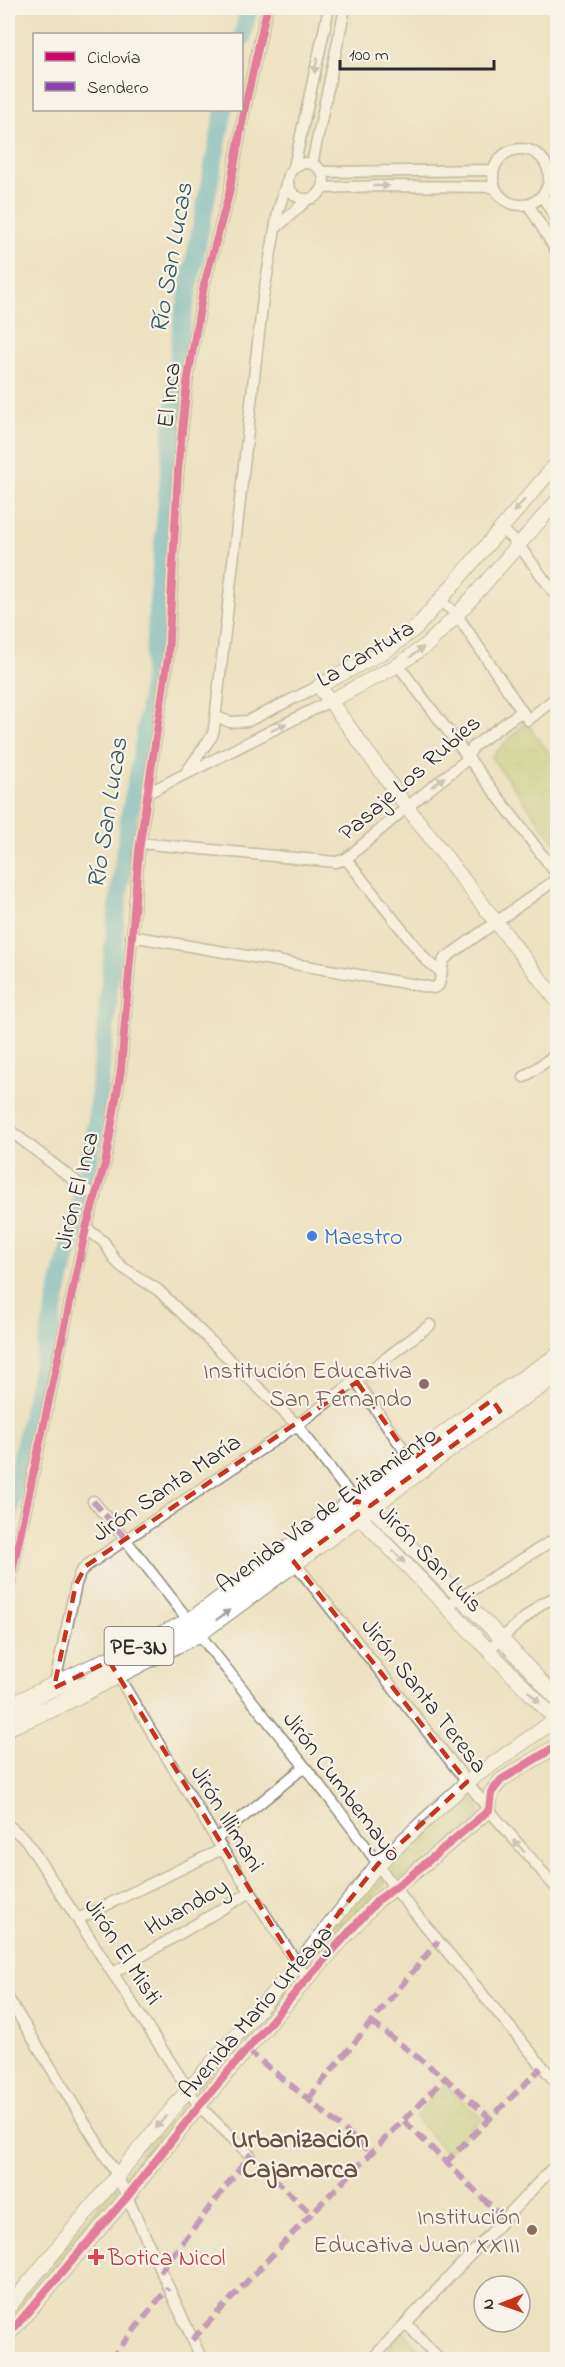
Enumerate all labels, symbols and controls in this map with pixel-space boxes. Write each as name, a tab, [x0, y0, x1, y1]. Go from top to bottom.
legend	[33, 33, 243, 111]
scale bar	[340, 33, 494, 71]
text: 100 m	[349, 43, 389, 69]
text: Ciclovía	[87, 46, 140, 72]
one-way arrow	[311, 55, 321, 74]
text: Sendero	[87, 76, 149, 102]
water label: Río San Lucas	[141, 179, 205, 337]
one-way arrow	[372, 181, 391, 191]
street label: El Inca	[149, 361, 192, 430]
one-way arrow	[513, 498, 526, 513]
street label: La Cantuta	[311, 612, 422, 698]
one-way arrow	[410, 647, 425, 659]
street label: Pasaje Los Rubíes	[332, 707, 490, 851]
one-way arrow	[270, 722, 287, 732]
water label: Río San Lucas	[78, 735, 140, 892]
one-way arrow	[430, 777, 445, 789]
street label: Jirón El Inca	[47, 1128, 110, 1253]
place label: Maestro	[324, 1221, 402, 1256]
marker: Maestro	[305, 1229, 319, 1243]
place label: Institución Educativa San Fernando	[203, 1355, 412, 1418]
marker: Institución Educativa San Fernando	[417, 1377, 431, 1391]
street label: Avenida Vía de Evitamiento	[210, 1419, 445, 1603]
street label: Jirón Santa María	[86, 1426, 249, 1552]
street label: Jirón San Luis	[368, 1498, 490, 1622]
one-way arrow	[391, 1549, 405, 1563]
one-way arrow	[216, 1609, 231, 1621]
street label: Jirón Santa Teresa	[351, 1611, 495, 1782]
road number: PE-3N	[104, 1627, 174, 1665]
one-way arrow	[75, 1667, 93, 1677]
one-way arrow	[527, 1690, 541, 1705]
street label: Jirón Cumbemayo	[272, 1705, 409, 1871]
street label: Jirón Illimani	[180, 1759, 272, 1880]
one-way arrow	[417, 1814, 431, 1828]
one-way arrow	[513, 1839, 526, 1854]
street label: Huandoy	[139, 1870, 236, 1947]
street label: Jirón El Misti	[74, 1892, 170, 2013]
one-way arrow	[336, 1902, 348, 1917]
street label: Avenida Mario Urteaga	[171, 1918, 342, 2107]
one-way arrow	[155, 2114, 168, 2129]
district label: Urbanización Cajamarca	[231, 2122, 369, 2190]
place label: Institución Educativa Juan XXIII	[313, 2201, 520, 2264]
marker: Institución Educativa Juan XXIII	[525, 2223, 539, 2237]
place label: Botica Nicol	[107, 2242, 226, 2277]
marker: Botica Nicol	[89, 2250, 103, 2264]
north arrow	[472, 2274, 532, 2334]
text: N	[477, 2298, 501, 2310]

